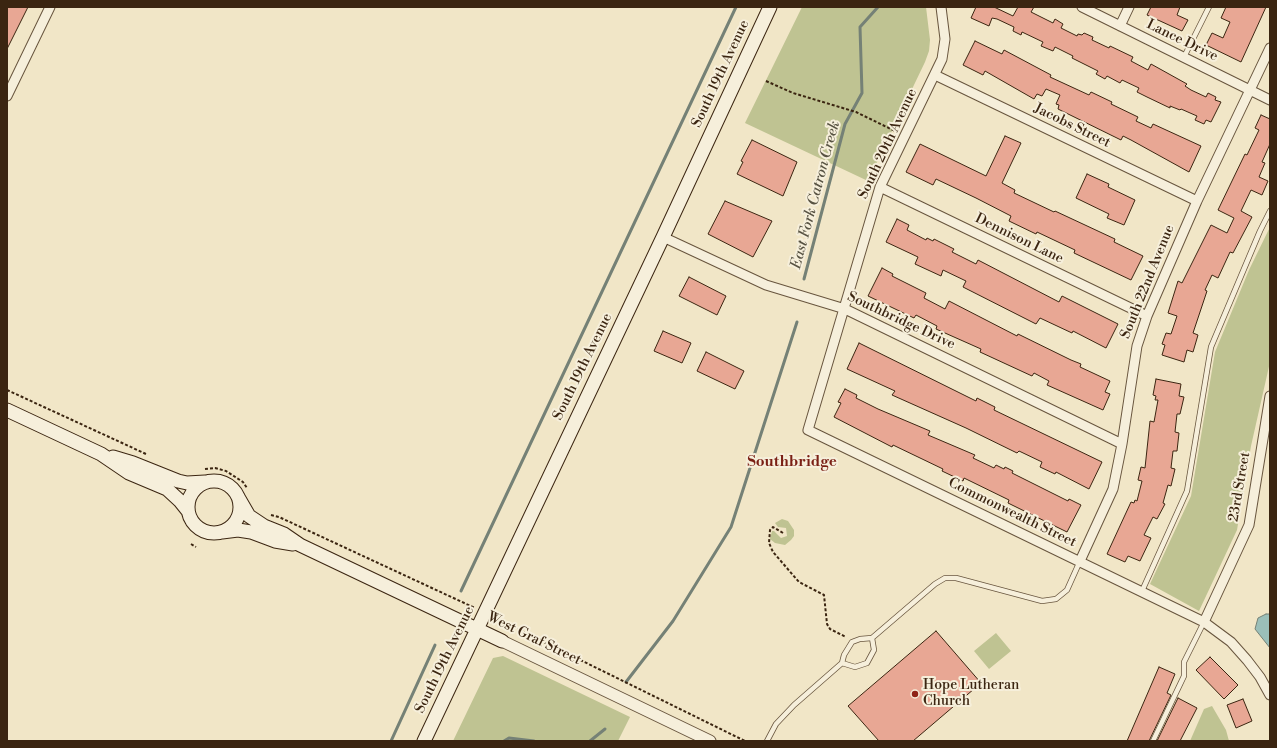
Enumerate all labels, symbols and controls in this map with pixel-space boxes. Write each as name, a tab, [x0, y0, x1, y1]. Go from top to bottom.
street label: Lance Drive	[1144, 16, 1220, 66]
street label: South 19th Avenue	[689, 18, 753, 130]
street label: South 20th Avenue	[855, 86, 921, 202]
street label: Jacobs Street	[1031, 100, 1113, 152]
water label: East Fork Catron Creek	[788, 119, 844, 271]
street label: Dennison Lane	[972, 210, 1066, 268]
street label: South 22nd Avenue	[1117, 223, 1179, 341]
street label: Southbridge Drive	[844, 289, 958, 353]
street label: South 19th Avenue	[550, 311, 616, 423]
street label: 23rd Street	[1226, 451, 1254, 523]
district label: Southbridge	[747, 453, 837, 471]
street label: Commonwealth Street	[945, 475, 1079, 551]
street label: South 19th Avenue	[412, 604, 478, 716]
street label: West Graf Street	[484, 609, 584, 669]
place label: Hope Lutheran Church	[923, 678, 1019, 710]
marker: Hope Lutheran Church	[910, 689, 920, 699]

